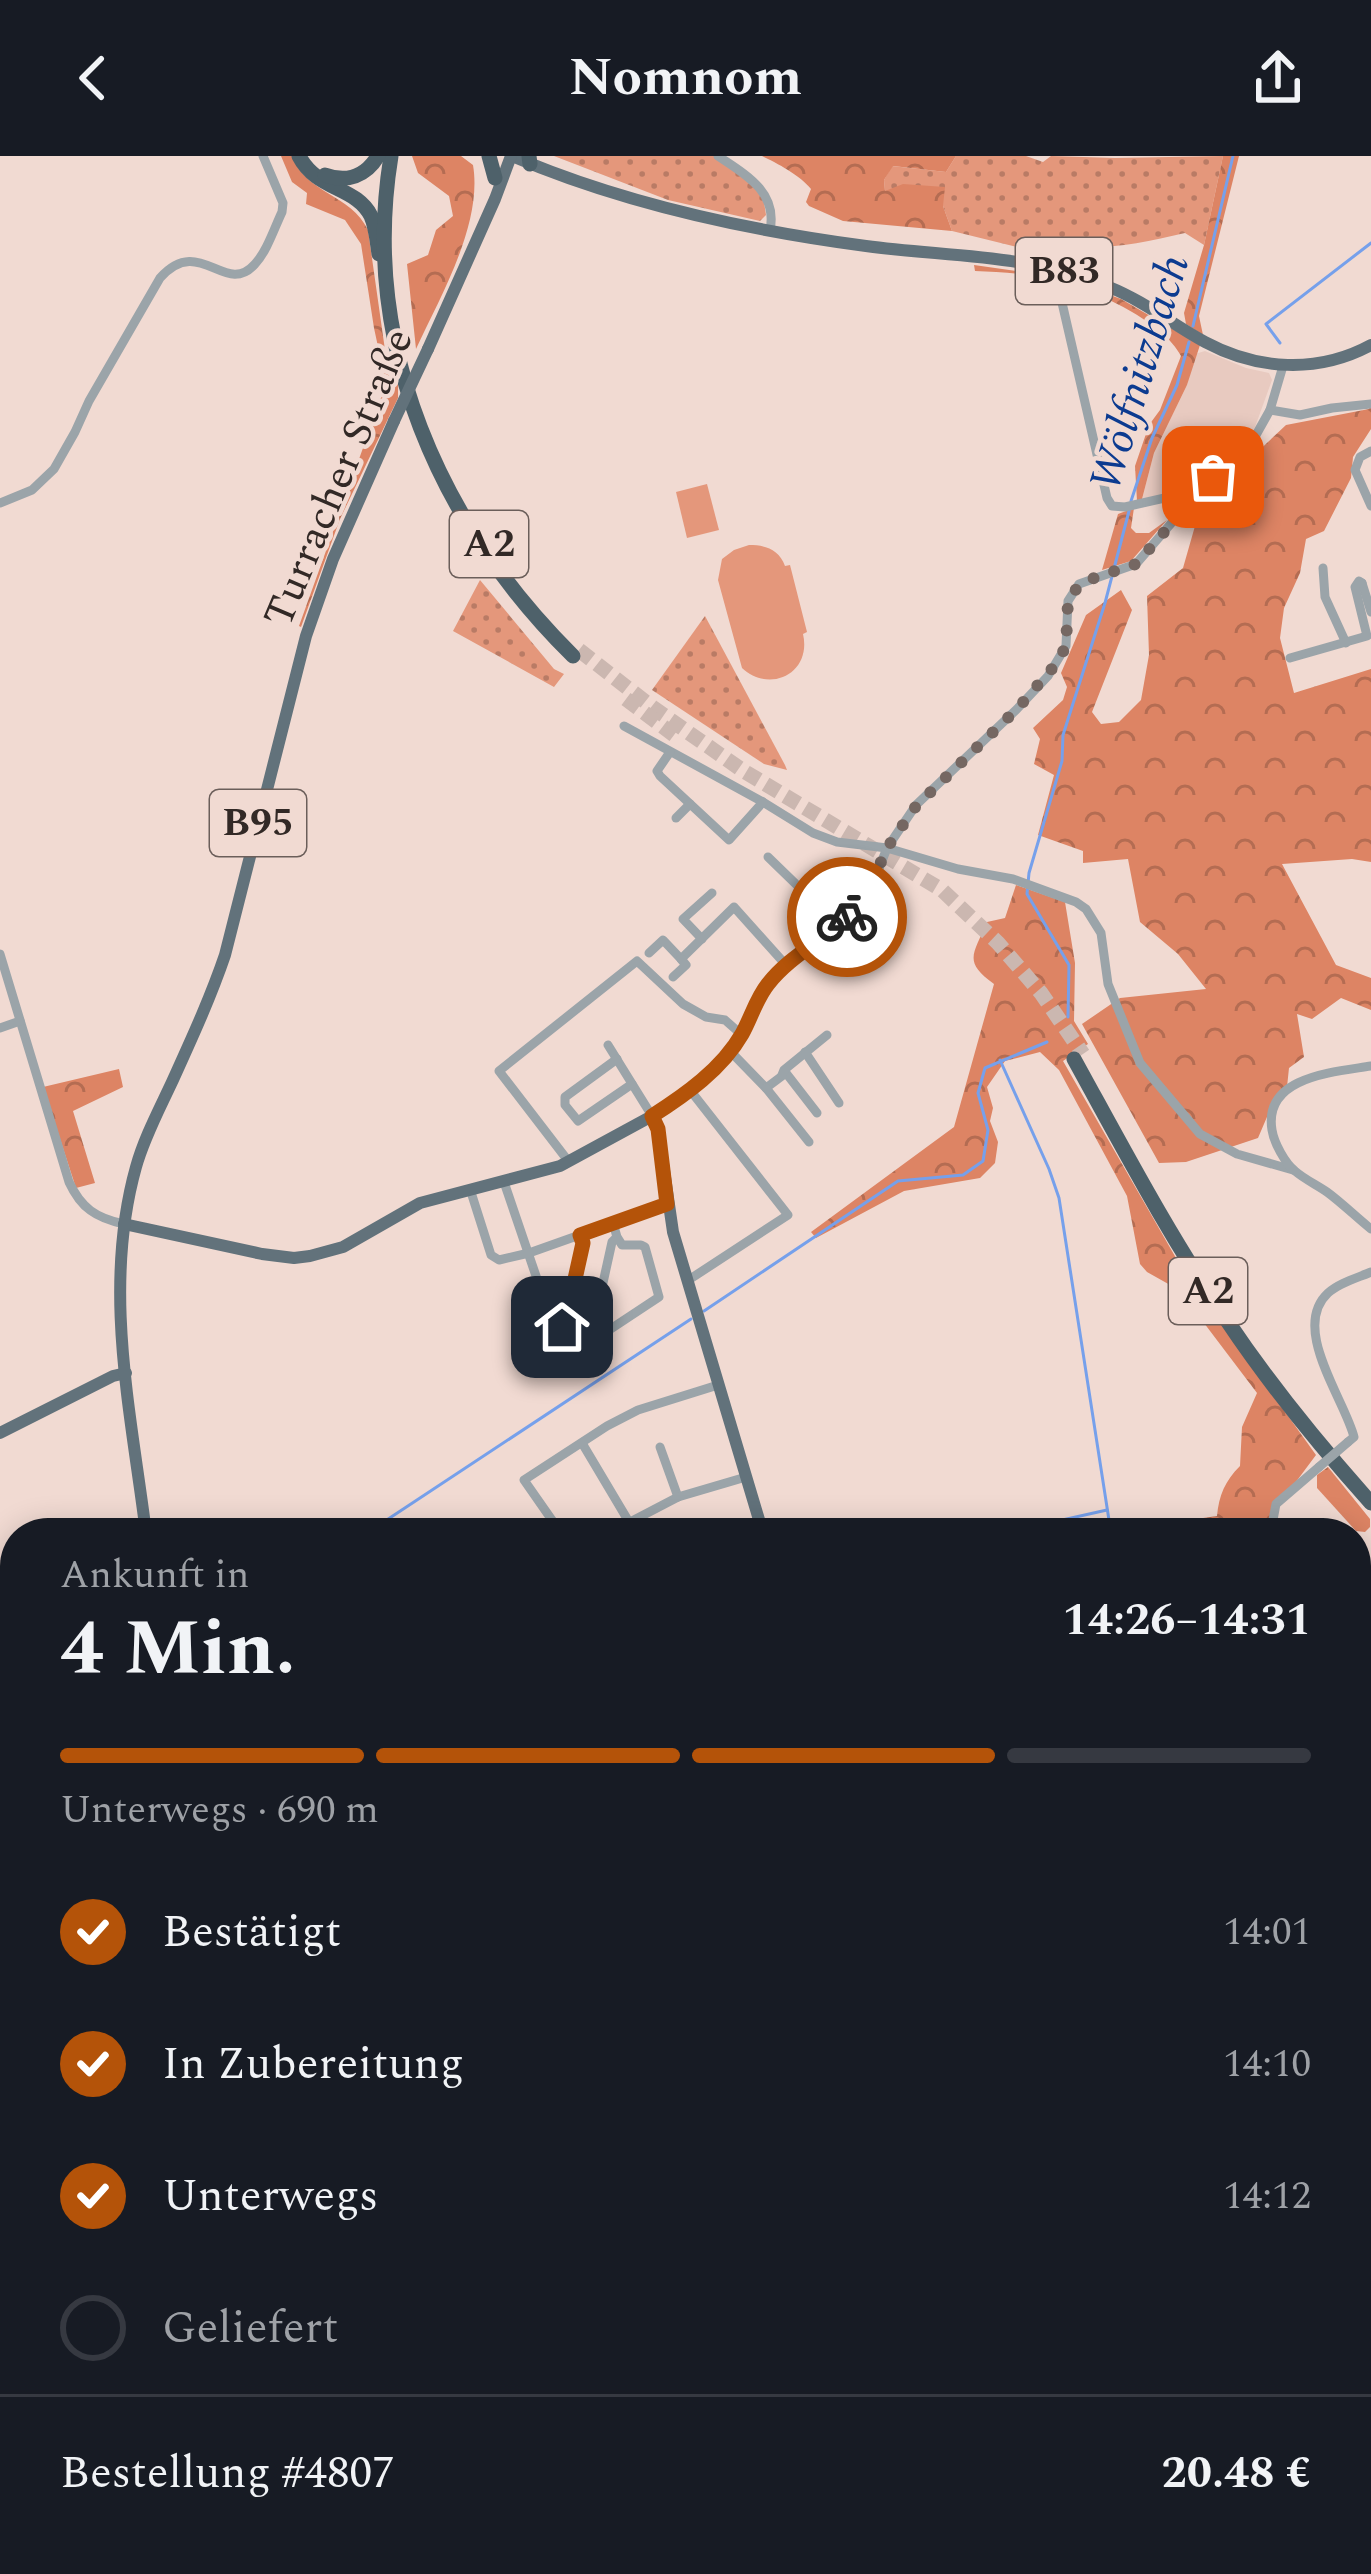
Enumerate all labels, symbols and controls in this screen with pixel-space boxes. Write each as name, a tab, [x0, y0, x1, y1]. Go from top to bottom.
text: Nomnom	[569, 37, 802, 119]
icon: back	[60, 45, 126, 111]
icon: share	[1245, 45, 1311, 111]
road number: B83	[1016, 238, 1112, 304]
water label: Wölfnitzbach	[1071, 246, 1209, 500]
street label: Turracher Straße	[248, 319, 430, 637]
pin	[1162, 426, 1264, 528]
icon: bag	[1180, 444, 1246, 510]
road number: A2	[450, 511, 528, 577]
road number: B95	[210, 790, 306, 856]
courier	[787, 857, 907, 977]
icon: bike	[814, 884, 880, 950]
road number: A2	[1169, 1258, 1247, 1324]
pin	[511, 1276, 613, 1378]
icon: home	[529, 1294, 595, 1360]
text: Ankunft in	[60, 1546, 250, 1605]
text: 14:26–14:31	[1062, 1586, 1311, 1655]
text: 4 Min.	[60, 1590, 296, 1709]
text: Unterwegs · 690 m	[60, 1781, 379, 1840]
text: Bestätigt	[162, 1898, 341, 1967]
icon: check	[60, 1899, 126, 1965]
text: 14:01	[1223, 1903, 1311, 1962]
text: In Zubereitung	[162, 2030, 464, 2099]
icon: check	[60, 2031, 126, 2097]
text: 14:10	[1223, 2035, 1311, 2094]
text: Unterwegs	[162, 2162, 379, 2231]
icon: check	[60, 2163, 126, 2229]
text: 14:12	[1223, 2167, 1311, 2226]
text: Geliefert	[162, 2294, 338, 2363]
text: Bestellung #4807	[60, 2439, 395, 2508]
text: 20.48 €	[1161, 2439, 1311, 2508]

